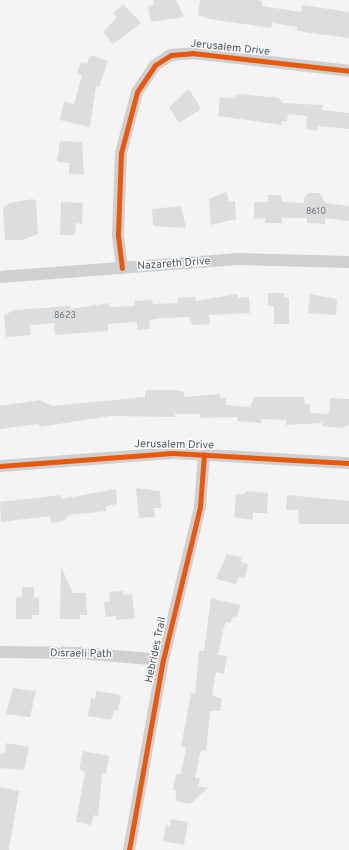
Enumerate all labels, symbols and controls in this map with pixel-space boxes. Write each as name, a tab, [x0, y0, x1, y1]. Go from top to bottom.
street label: Jerusalem Drive	[189, 37, 271, 59]
house number: 8610	[306, 207, 326, 217]
street label: Nazareth Drive	[137, 255, 211, 273]
house number: 8623	[54, 311, 76, 321]
street label: Jerusalem Drive	[134, 438, 214, 452]
street label: Hebrides Trail	[143, 616, 169, 684]
street label: Disraeli Path	[50, 647, 112, 661]

